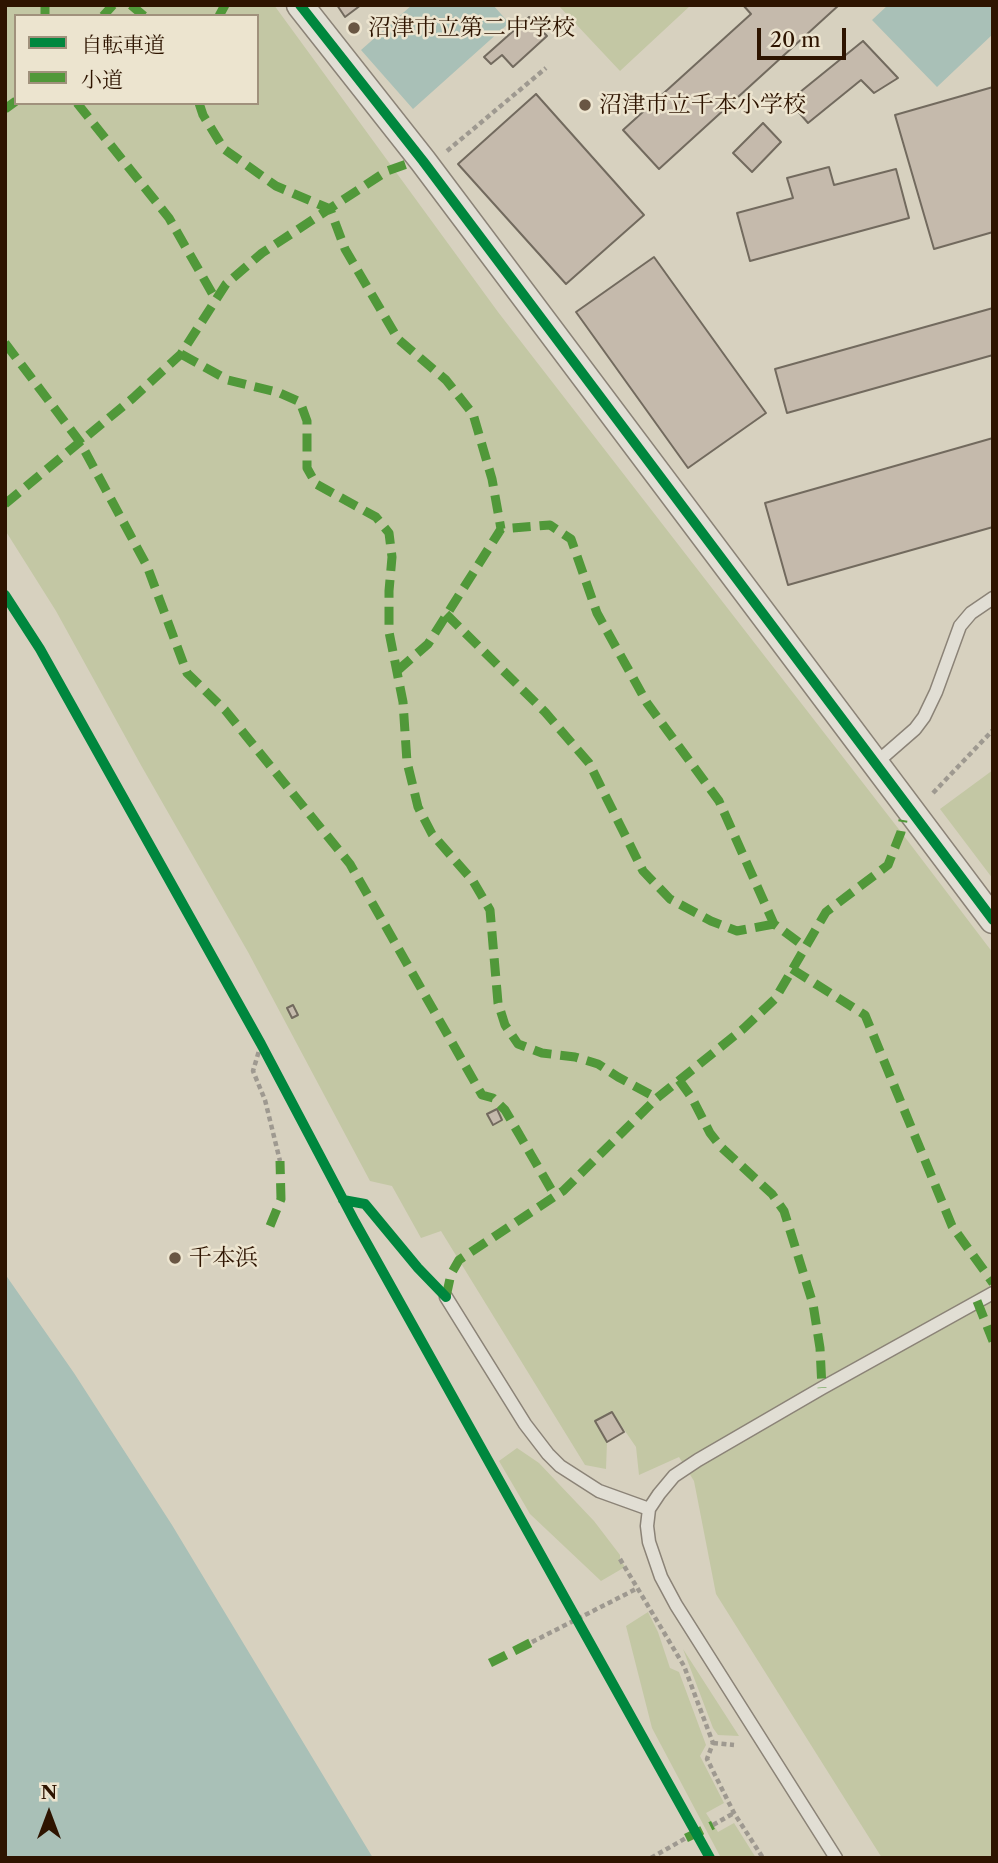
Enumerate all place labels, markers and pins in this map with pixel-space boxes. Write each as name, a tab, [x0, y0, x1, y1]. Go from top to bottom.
place label: 沼津市立第二中学校	[368, 14, 575, 42]
marker: 沼津市立第二中学校	[346, 20, 362, 36]
place label: 沼津市立千本小学校	[599, 91, 806, 119]
marker: 沼津市立千本小学校	[577, 97, 593, 113]
place label: 千本浜	[189, 1244, 258, 1272]
marker: 千本浜	[167, 1250, 183, 1266]

